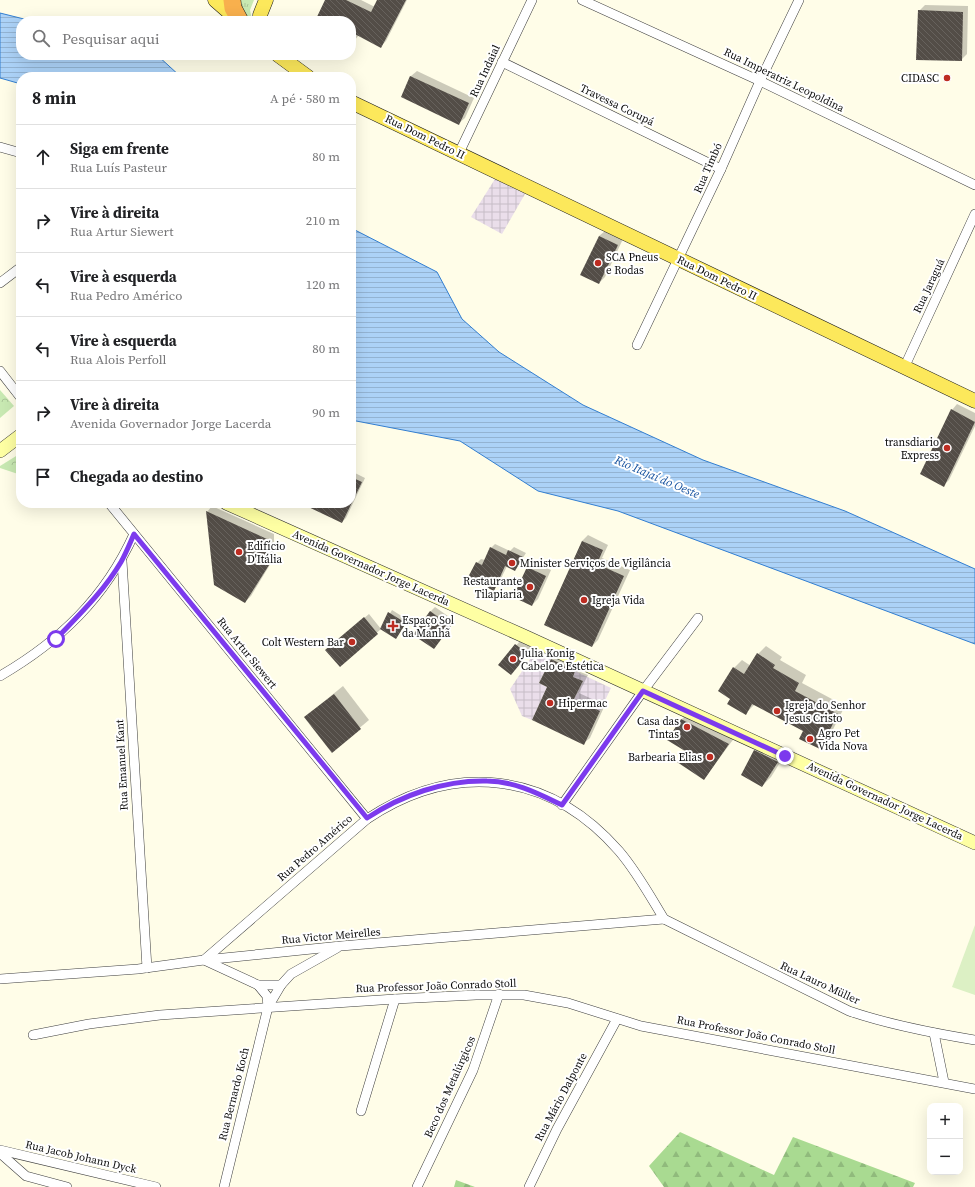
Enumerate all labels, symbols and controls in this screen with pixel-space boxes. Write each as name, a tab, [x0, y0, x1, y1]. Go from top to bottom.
search box	[16, 16, 356, 60]
icon: search	[30, 27, 52, 49]
text: Pesquisar aqui	[62, 28, 159, 49]
street label: Rua Indaial	[466, 42, 504, 100]
street label: Rua Imperatriz Leopoldina	[721, 44, 847, 116]
place label: CIDASC	[901, 71, 939, 86]
marker: CIDASC	[942, 73, 952, 83]
street label: Travessa Corupá	[577, 81, 657, 130]
text: 8 min	[32, 86, 76, 110]
text: A pé · 580 m	[270, 90, 340, 107]
street label: Rua Dom Pedro II	[382, 111, 468, 163]
text: Siga em frente	[70, 138, 169, 159]
street label: Rua Timbó	[690, 140, 726, 196]
icon: ahead	[32, 146, 54, 168]
text: 80 m	[312, 148, 340, 165]
text: Rua Luís Pasteur	[70, 159, 167, 176]
text: Vire à direita	[70, 202, 159, 223]
icon: right	[32, 210, 54, 232]
text: 210 m	[306, 212, 340, 229]
text: Rua Artur Siewert	[70, 223, 174, 240]
place label: SCA Pneus e Rodas	[606, 250, 658, 278]
street label: Rua Dom Pedro II	[674, 252, 760, 304]
street label: Rua Jaraguá	[910, 256, 948, 316]
marker: SCA Pneus e Rodas	[593, 258, 603, 268]
text: Vire à esquerda	[70, 266, 177, 287]
icon: left	[32, 274, 54, 296]
text: 120 m	[306, 276, 340, 293]
text: Rua Pedro Américo	[70, 287, 182, 304]
text: Vire à esquerda	[70, 330, 177, 351]
icon: left	[32, 338, 54, 360]
text: 80 m	[312, 340, 340, 357]
text: Rua Alois Perfoll	[70, 351, 166, 368]
text: Vire à direita	[70, 394, 159, 415]
icon: right	[32, 402, 54, 424]
text: 90 m	[312, 404, 340, 421]
text: Avenida Governador Jorge Lacerda	[70, 415, 271, 432]
place label: transdiario Express	[885, 435, 939, 463]
marker: transdiario Express	[942, 443, 952, 453]
water label: Rio Itajaí do Oeste	[611, 452, 702, 502]
icon: arrive	[32, 466, 54, 488]
text: Chegada ao destino	[70, 466, 203, 487]
street label: Avenida Governador Jorge Lacerda	[290, 527, 452, 610]
place label: Edifício D'Itália	[247, 539, 285, 567]
marker: Edifício D'Itália	[234, 547, 244, 557]
place label: Minister Serviços de Vigilância	[520, 556, 671, 571]
marker: Minister Serviços de Vigilância	[507, 558, 517, 568]
place label: Restaurante Tilapiaria	[463, 574, 522, 602]
marker: Restaurante Tilapiaria	[525, 582, 535, 592]
place label: Igreja Vida	[592, 593, 645, 608]
marker: Igreja Vida	[579, 595, 589, 605]
place label: Espaço Sol da Manhã	[402, 613, 454, 641]
street label: Rua Artur Siewert	[214, 614, 281, 692]
marker: Espaço Sol da Manhã	[387, 620, 399, 632]
route start	[47, 630, 65, 648]
place label: Colt Western Bar	[262, 635, 344, 650]
marker: Colt Western Bar	[347, 637, 357, 647]
place label: Julia Konig Cabelo e Estética	[520, 646, 604, 674]
marker: Julia Konig Cabelo e Estética	[508, 654, 518, 664]
place label: Hipermac	[558, 696, 608, 711]
marker: Hipermac	[545, 698, 555, 708]
place label: Igreja do Senhor Jesus Cristo	[784, 698, 866, 726]
marker: Igreja do Senhor Jesus Cristo	[772, 706, 782, 716]
place label: Casa das Tintas	[637, 714, 679, 742]
street label: Rua Emanuel Kant	[112, 719, 132, 811]
marker: Casa das Tintas	[682, 722, 692, 732]
place label: Agro Pet Vida Nova	[818, 726, 868, 754]
marker: Agro Pet Vida Nova	[805, 734, 815, 744]
route end	[776, 747, 794, 765]
place label: Barbearia Elias	[628, 750, 702, 765]
marker: Barbearia Elias	[705, 752, 715, 762]
street label: Avenida Governador Jorge Lacerda	[805, 758, 966, 844]
street label: Rua Pedro Américo	[274, 811, 356, 885]
street label: Rua Victor Meirelles	[281, 924, 381, 948]
street label: Rua Lauro Müller	[778, 958, 863, 1008]
street label: Rua Professor João Conrado Stoll	[355, 976, 517, 996]
street label: Rua Professor João Conrado Stoll	[676, 1012, 836, 1058]
street label: Beco dos Metalúrgicos	[421, 1034, 479, 1140]
street label: Rua Bernardo Koch	[215, 1046, 253, 1142]
street label: Rua Mário Dalponte	[531, 1050, 591, 1144]
map controls	[927, 1103, 963, 1175]
button: +	[927, 1103, 963, 1139]
street label: Rua Jacob Johann Dyck	[24, 1137, 139, 1177]
button: −	[927, 1139, 963, 1175]

